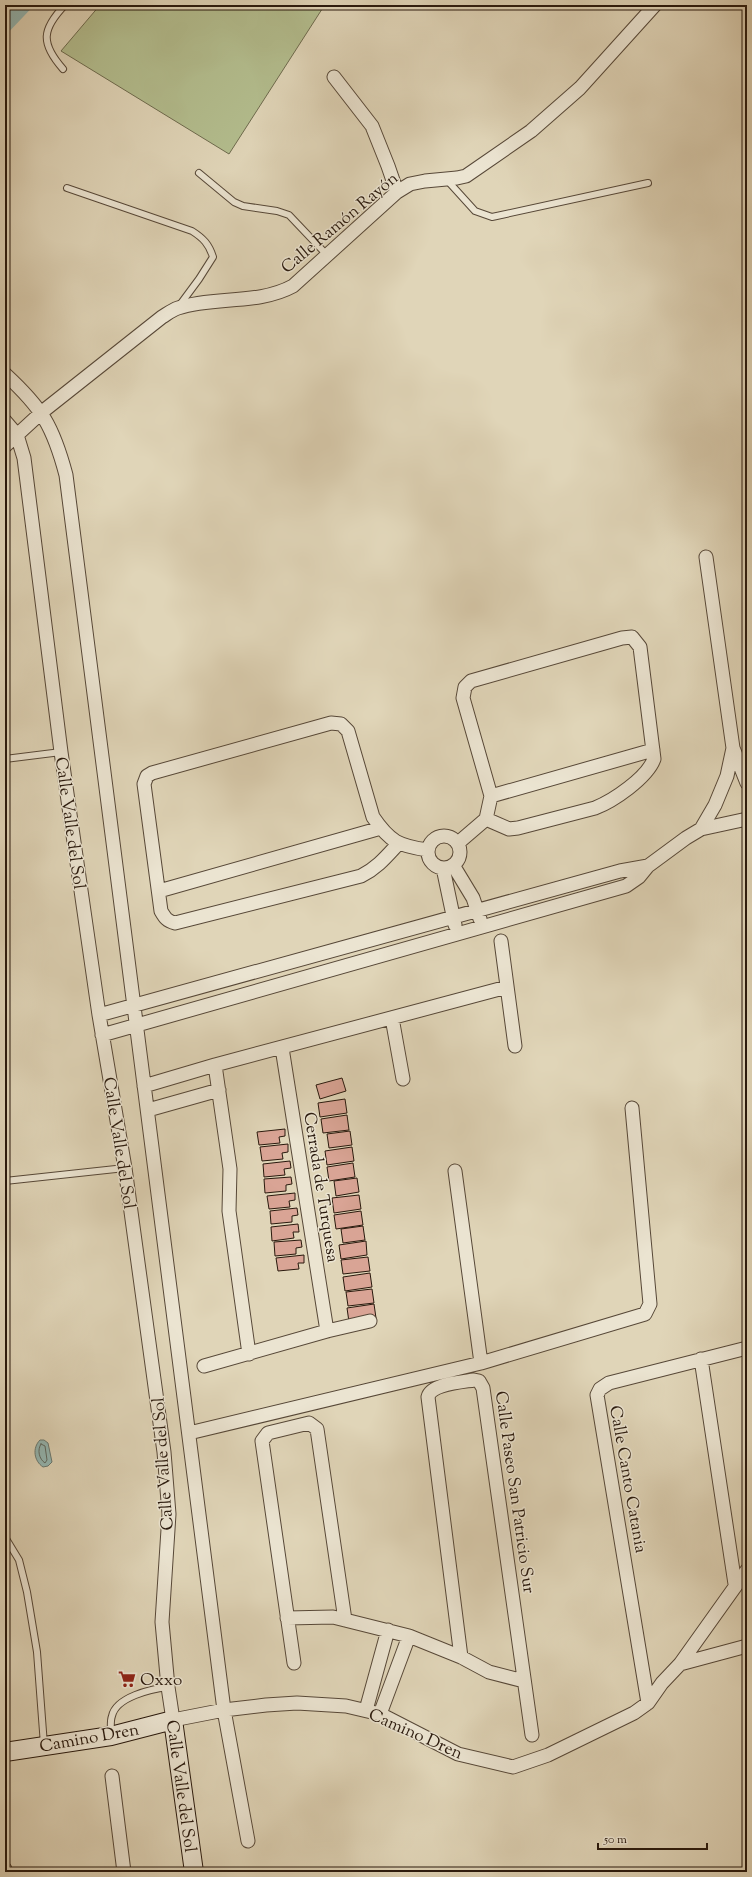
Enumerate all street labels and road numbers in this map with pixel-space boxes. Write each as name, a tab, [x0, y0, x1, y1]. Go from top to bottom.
street label: Calle Ramón Rayón	[277, 167, 404, 280]
street label: Calle Valle del Sol	[48, 756, 90, 891]
street label: Calle Valle del Sol	[96, 1076, 140, 1211]
street label: Cerrada de Turquesa	[296, 1111, 344, 1264]
street label: Calle Paseo San Patricio Sur	[488, 1390, 540, 1596]
street label: Calle Valle del Sol	[147, 1396, 181, 1531]
street label: Calle Canto Catania	[602, 1404, 652, 1555]
street label: Camino Dren	[364, 1703, 466, 1766]
street label: Camino Dren	[38, 1718, 141, 1760]
street label: Calle Valle del Sol	[159, 1719, 201, 1854]

